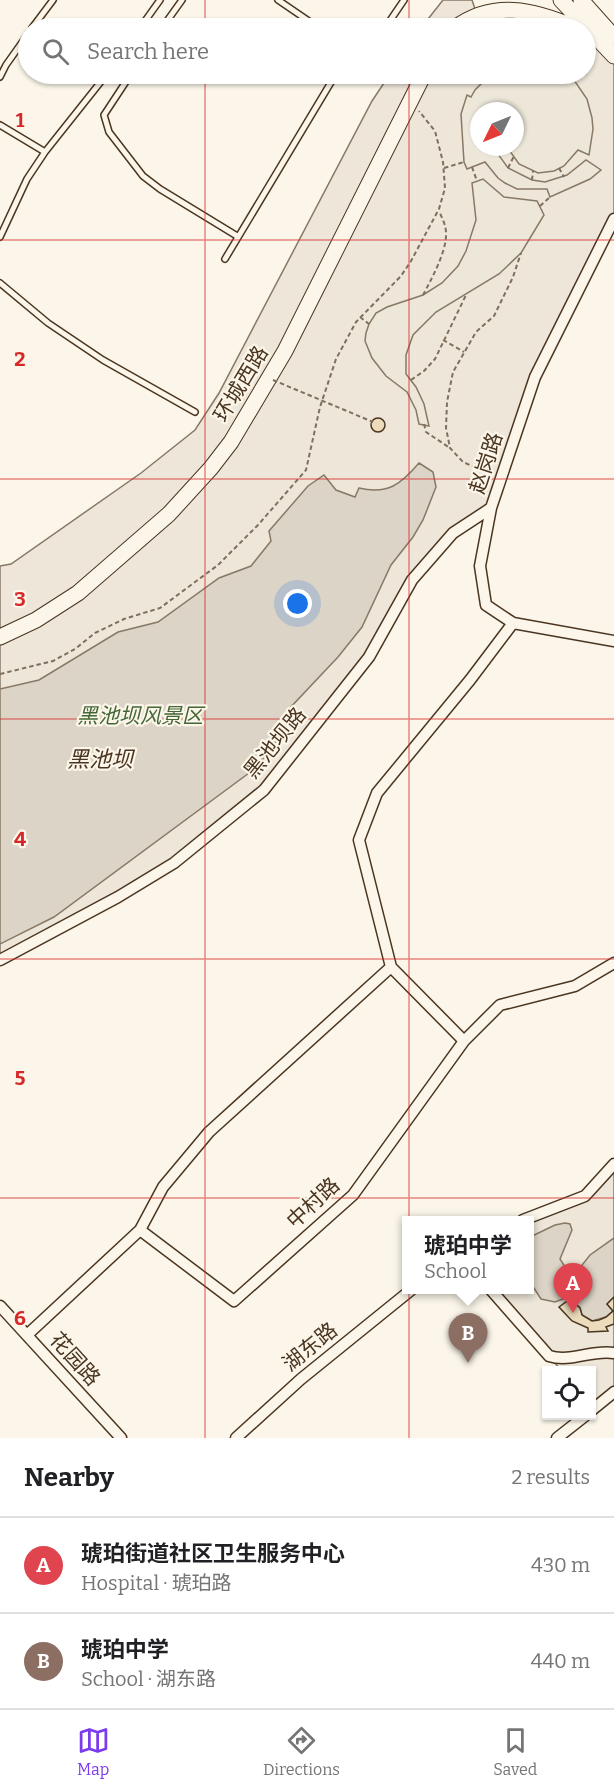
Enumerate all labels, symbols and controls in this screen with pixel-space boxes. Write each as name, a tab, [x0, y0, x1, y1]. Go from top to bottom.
search box	[18, 18, 596, 84]
icon: search	[39, 35, 72, 68]
text: Search here	[87, 38, 209, 65]
north arrow	[470, 102, 524, 156]
text: 1	[16, 108, 25, 132]
street label: 环城西路	[208, 341, 274, 427]
text: 2	[14, 347, 26, 371]
street label: 赵岗路	[464, 429, 508, 497]
text: 3	[14, 587, 26, 611]
your location	[283, 589, 312, 618]
street label: 黑池坝路	[238, 702, 312, 784]
park label: 黑池坝风景区	[77, 703, 206, 729]
water label: 黑池坝	[67, 746, 136, 773]
text: 4	[14, 827, 26, 851]
text: 5	[15, 1066, 26, 1090]
street label: 中村路	[281, 1172, 345, 1234]
popup	[402, 1216, 534, 1294]
text: 琥珀中学	[424, 1232, 512, 1259]
text: School	[424, 1259, 487, 1283]
pin: A	[554, 1264, 592, 1313]
text: 6	[14, 1306, 26, 1330]
pin: B	[448, 1314, 488, 1363]
street label: 湖东路	[277, 1317, 343, 1377]
street label: 花园路	[44, 1327, 106, 1391]
map controls	[542, 1366, 596, 1420]
button: locate	[542, 1366, 596, 1420]
text: Nearby	[24, 1462, 114, 1493]
text: 2 results	[511, 1465, 590, 1489]
text: 琥珀街道社区卫生服务中心	[81, 1540, 345, 1567]
text: A	[36, 1553, 51, 1577]
text: 430 m	[531, 1553, 590, 1577]
text: Hospital · 琥珀路	[81, 1571, 232, 1595]
text: 琥珀中学	[81, 1636, 169, 1663]
text: B	[37, 1649, 50, 1673]
text: 440 m	[531, 1649, 590, 1673]
text: School · 湖东路	[81, 1667, 216, 1691]
tab: Map	[77, 1724, 110, 1779]
tab: Directions	[263, 1724, 340, 1779]
tab: Saved	[493, 1724, 537, 1779]

